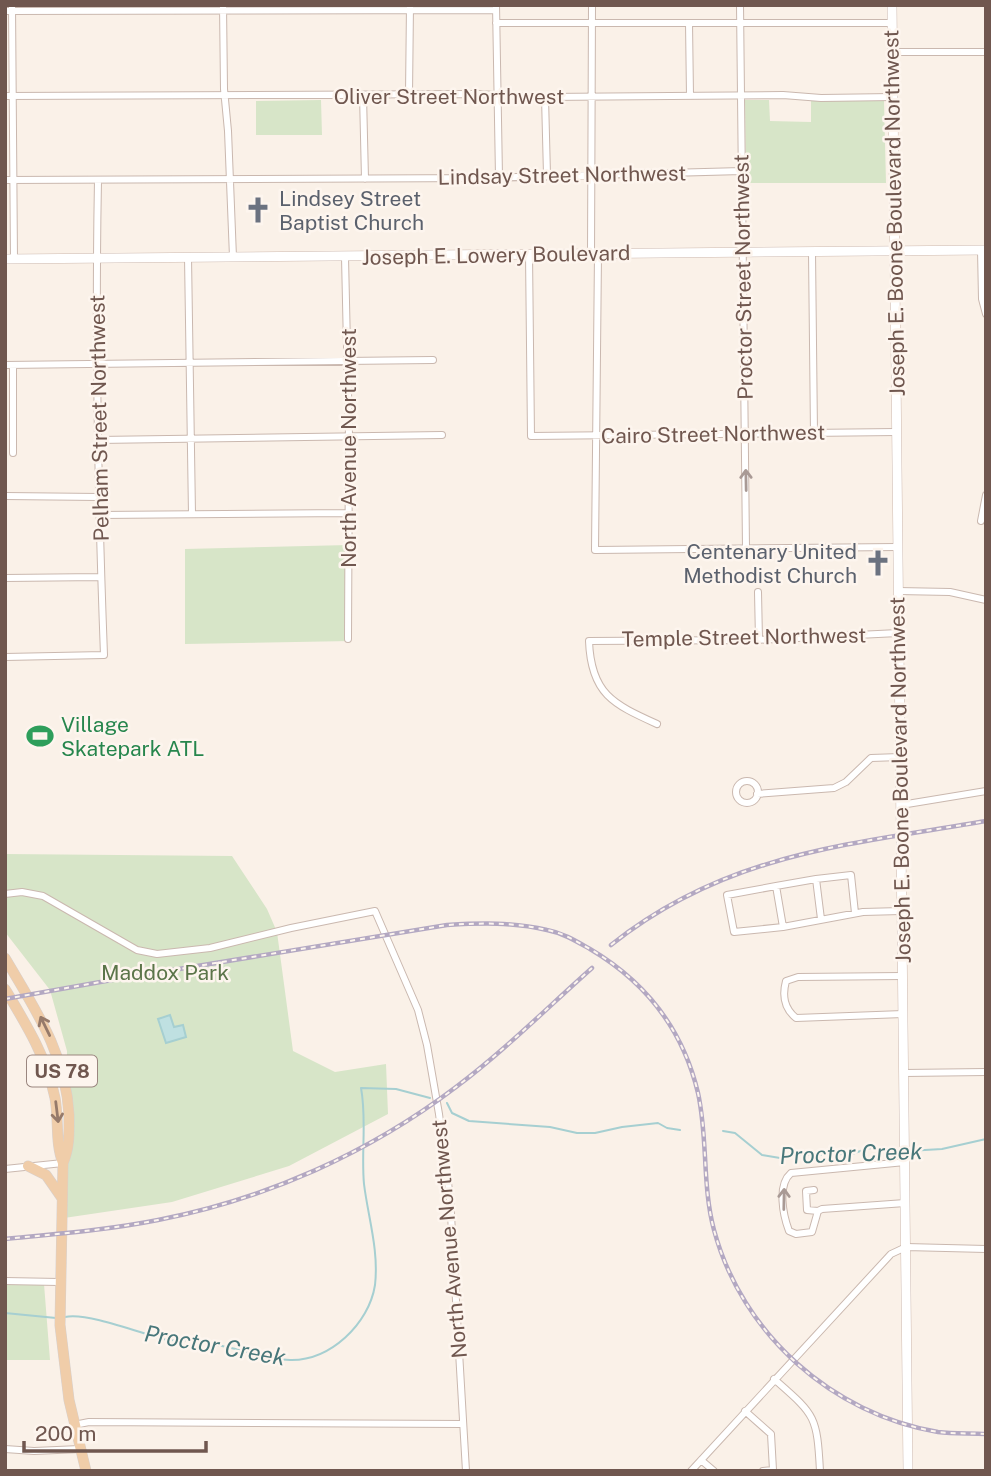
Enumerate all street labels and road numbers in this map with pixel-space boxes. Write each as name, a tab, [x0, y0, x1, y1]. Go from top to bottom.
street label: Joseph E. Boone Boulevard Northwest	[878, 29, 910, 397]
street label: Oliver Street Northwest	[334, 84, 564, 109]
street label: Proctor Street Northwest	[728, 154, 758, 400]
street label: Lindsay Street Northwest	[437, 160, 687, 190]
street label: Joseph E. Lowery Boulevard	[361, 240, 631, 270]
street label: Pelham Street Northwest	[84, 294, 114, 542]
street label: North Avenue Northwest	[336, 328, 361, 568]
street label: Cairo Street Northwest	[601, 420, 825, 448]
street label: Joseph E. Boone Boulevard Northwest	[884, 596, 916, 964]
street label: Temple Street Northwest	[621, 622, 867, 652]
road number: US 78	[27, 1056, 97, 1086]
street label: North Avenue Northwest	[426, 1118, 472, 1360]

